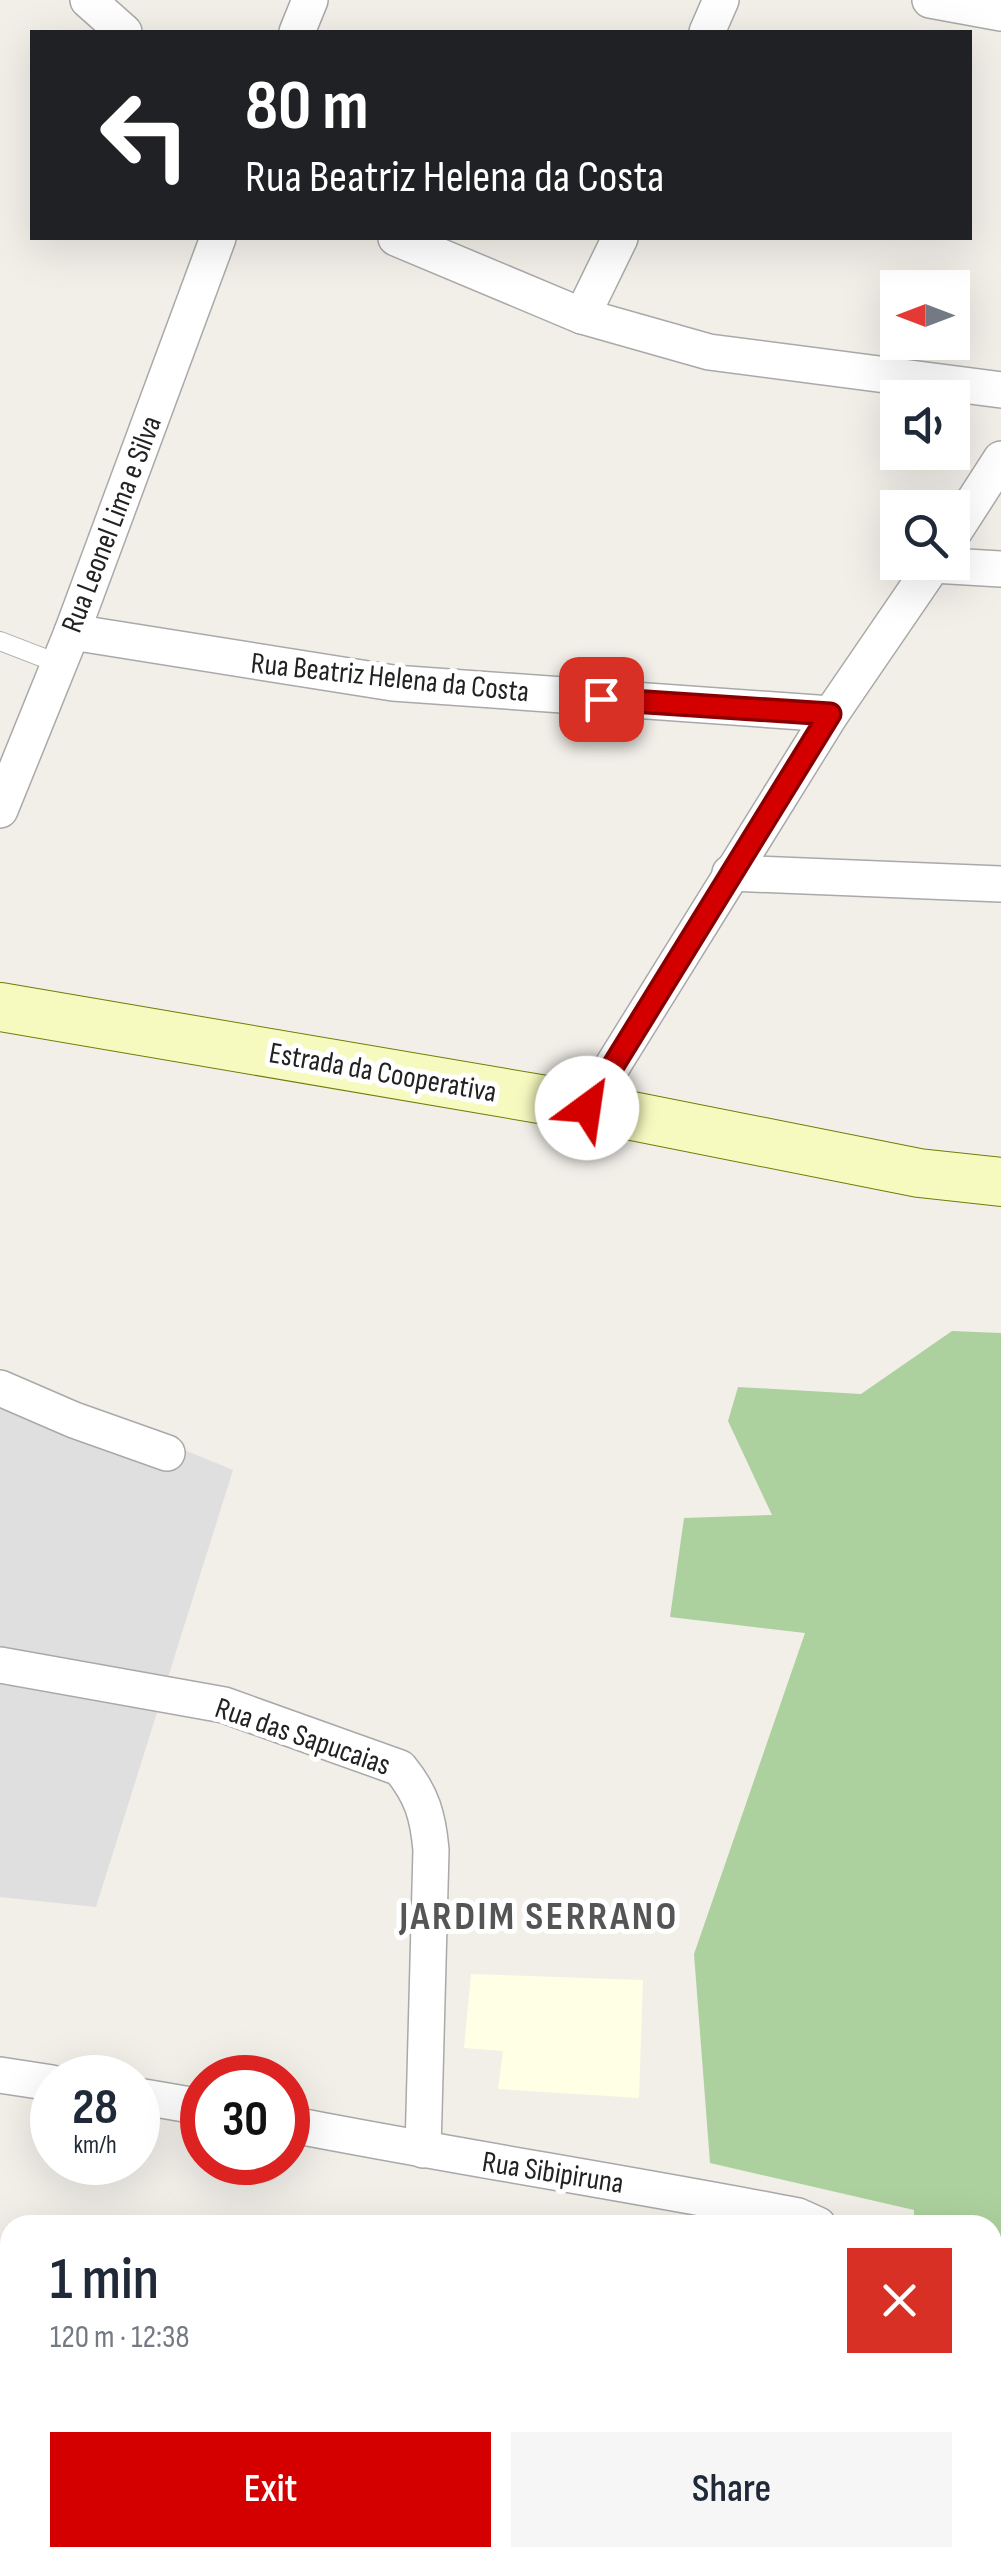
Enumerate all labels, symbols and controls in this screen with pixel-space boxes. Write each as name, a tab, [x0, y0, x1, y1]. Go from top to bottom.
text: 80 m	[245, 65, 369, 149]
icon: left	[80, 70, 210, 200]
text: Rua Beatriz Helena da Costa	[245, 150, 664, 205]
north arrow	[880, 270, 970, 360]
map controls	[880, 270, 970, 580]
button: sound	[880, 380, 970, 470]
street label: Rua Leonel Lima e Silva	[54, 411, 170, 638]
button: search	[880, 490, 970, 580]
street label: Rua Beatriz Helena da Costa	[249, 645, 531, 711]
pin	[559, 657, 644, 742]
icon: arrive	[574, 672, 629, 727]
street label: Estrada da Cooperativa	[266, 1035, 499, 1111]
position arrow	[535, 1056, 639, 1160]
street label: Rua das Sapucaias	[210, 1690, 395, 1784]
district label: JARDIM SERRANO	[398, 1893, 679, 1941]
speed limit sign: 30	[180, 2055, 310, 2185]
text: 28	[72, 2078, 118, 2138]
text: km/h	[73, 2130, 117, 2161]
street label: Rua Sibipiruna	[480, 2144, 626, 2202]
text: 1 min	[50, 2244, 159, 2316]
button: close	[847, 2248, 952, 2353]
text: 120 m · 12:38	[50, 2318, 189, 2357]
button: Exit	[50, 2432, 491, 2547]
button: Share	[511, 2432, 952, 2547]

